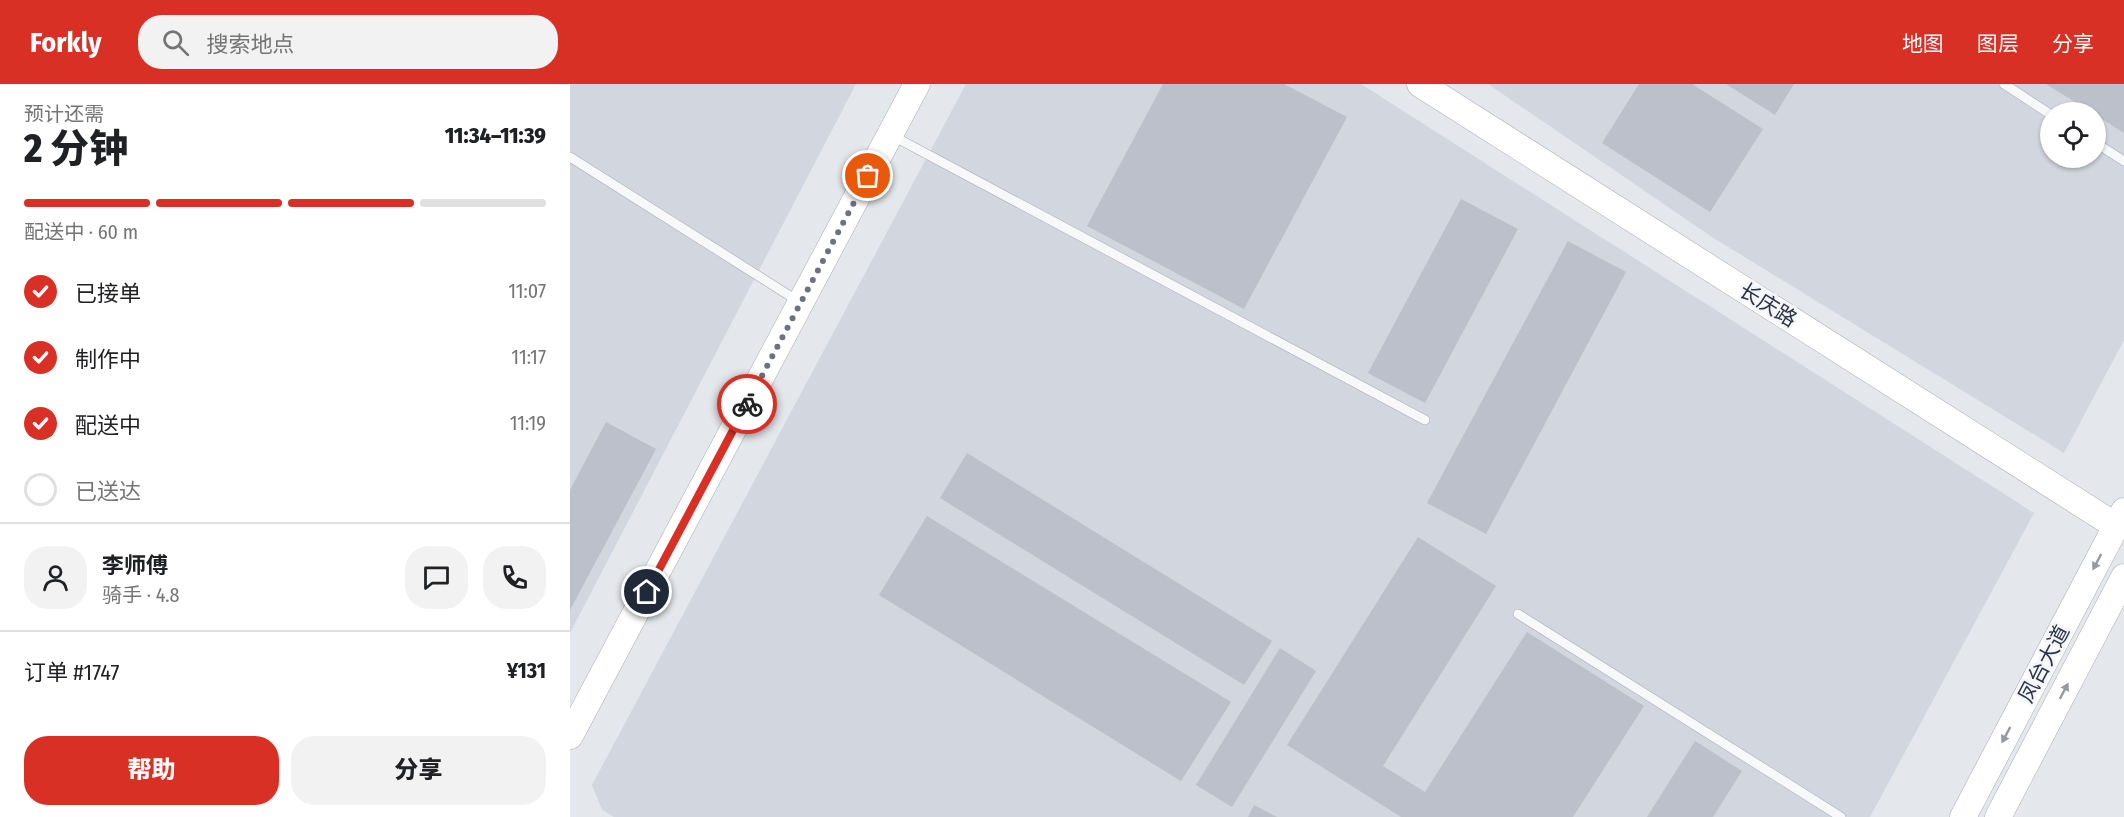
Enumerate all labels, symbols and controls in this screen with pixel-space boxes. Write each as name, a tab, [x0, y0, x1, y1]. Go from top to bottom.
search box	[138, 15, 558, 69]
text: Forkly	[30, 26, 102, 59]
icon: search	[159, 26, 192, 59]
text: 搜索地点	[207, 31, 295, 58]
text: 地图	[1902, 31, 1944, 57]
text: 图层	[1977, 31, 2019, 57]
text: 分享	[2052, 31, 2094, 57]
text: 预计还需	[24, 102, 104, 126]
map controls	[2040, 102, 2106, 168]
button: locate	[2040, 102, 2106, 168]
text: 11:34–11:39	[445, 122, 546, 149]
text: 2 分钟	[24, 126, 128, 172]
pin	[842, 150, 893, 201]
icon: bag	[851, 159, 884, 192]
text: 配送中 · 60 m	[24, 220, 138, 244]
icon: check	[24, 275, 57, 308]
street label: 长庆路	[1734, 277, 1802, 333]
text: 11:07	[508, 279, 546, 303]
text: 已接单	[75, 280, 141, 307]
icon: check	[24, 341, 57, 374]
text: 11:17	[511, 345, 546, 369]
text: 制作中	[75, 346, 141, 373]
courier	[717, 374, 777, 434]
icon: bike	[731, 388, 764, 421]
icon: check	[24, 407, 57, 440]
text: 11:19	[510, 411, 546, 435]
text: 配送中	[75, 412, 141, 439]
text: 已送达	[75, 478, 141, 505]
button: person	[24, 546, 87, 609]
button: chat	[405, 546, 468, 609]
button: phone	[483, 546, 546, 609]
text: 李师傅	[102, 552, 168, 579]
one-way arrow	[2092, 554, 2102, 571]
pin	[621, 566, 672, 617]
icon: home	[630, 575, 663, 608]
text: 骑手 · 4.8	[102, 583, 180, 607]
street label: 凤台大道	[2013, 621, 2075, 707]
text: ¥131	[507, 657, 546, 684]
text: 订单 #1747	[24, 659, 119, 686]
one-way arrow	[2059, 682, 2069, 699]
one-way arrow	[2001, 727, 2011, 744]
button: 帮助	[24, 736, 279, 805]
button: 分享	[291, 736, 546, 805]

